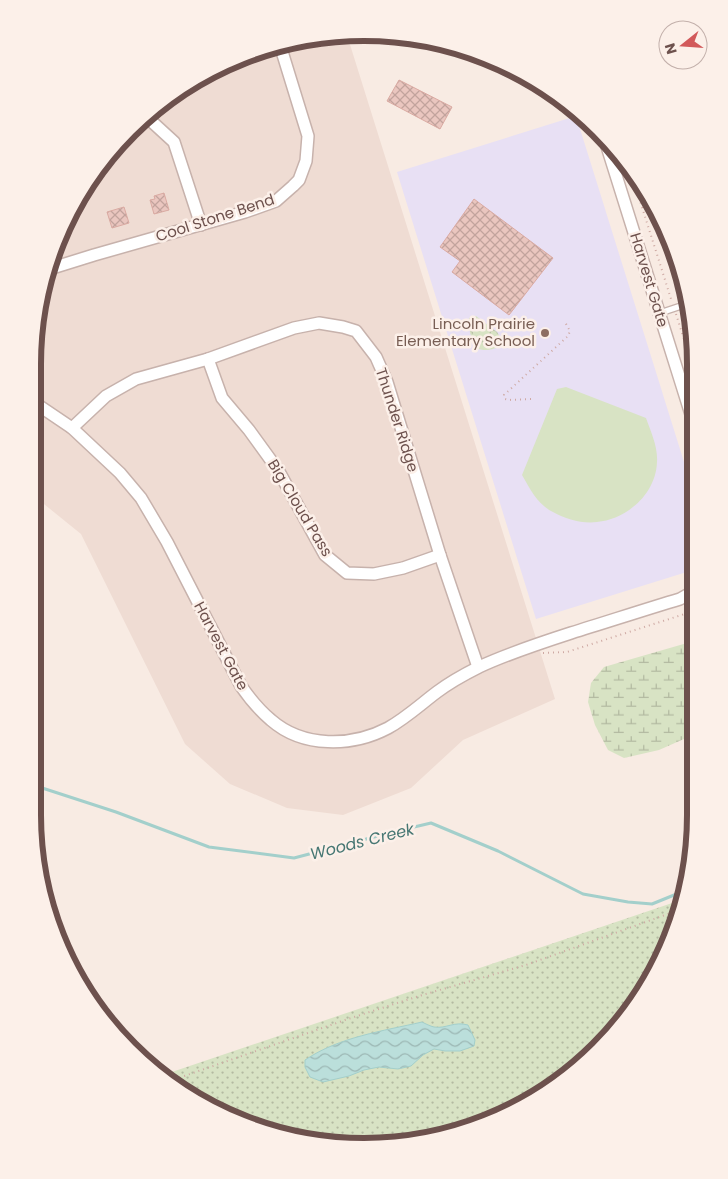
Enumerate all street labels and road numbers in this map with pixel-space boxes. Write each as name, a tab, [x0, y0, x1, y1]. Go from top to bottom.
street label: Cool Stone Bend	[153, 188, 277, 247]
street label: Harvest Gate	[625, 230, 674, 330]
street label: Thunder Ridge	[371, 365, 424, 475]
street label: Big Cloud Pass	[263, 455, 338, 560]
street label: Harvest Gate	[189, 598, 254, 694]

